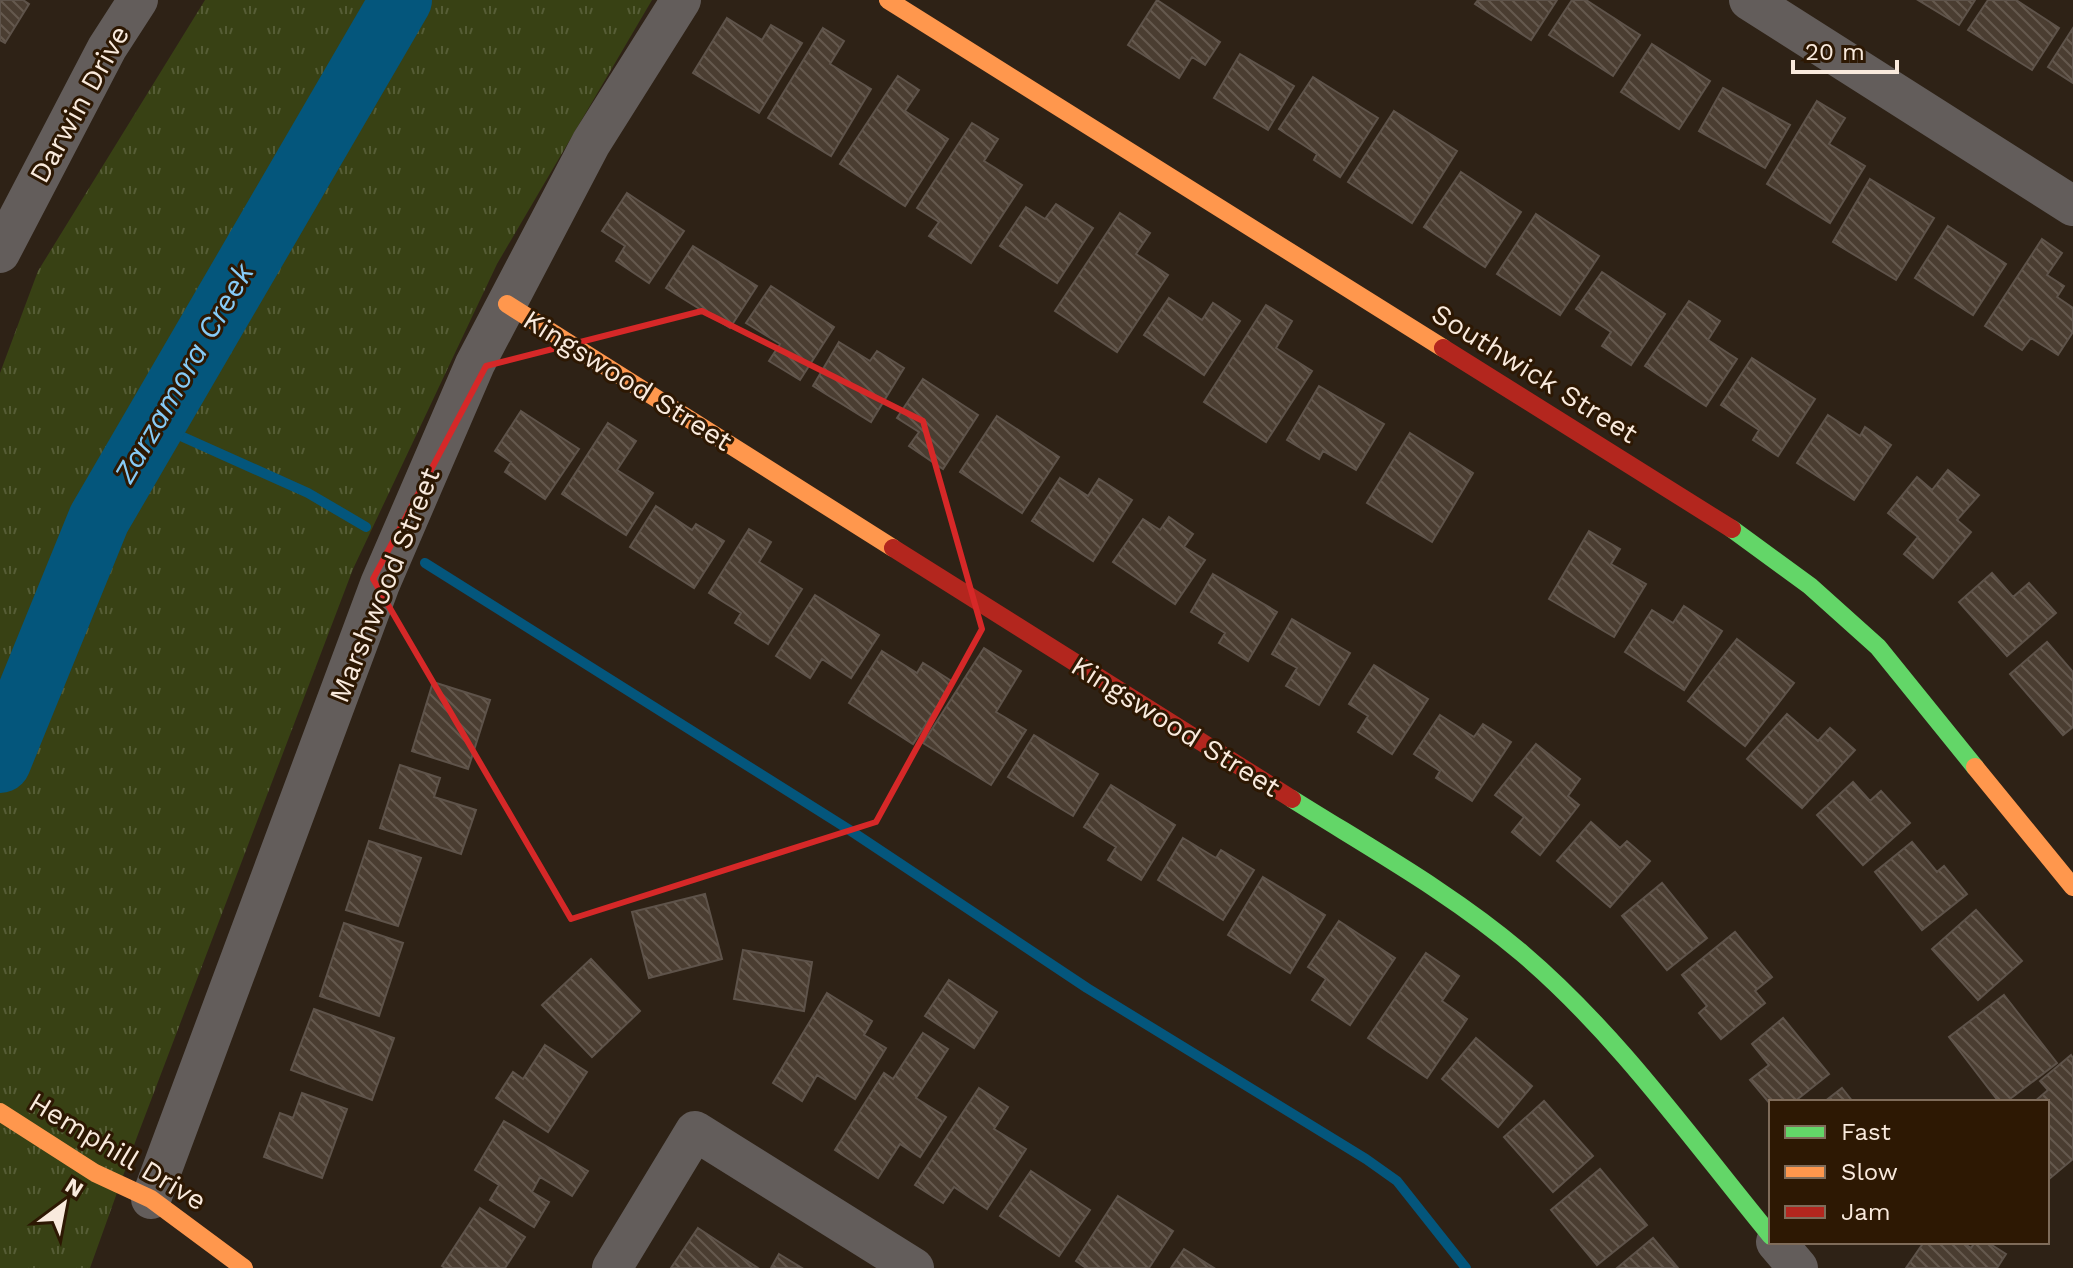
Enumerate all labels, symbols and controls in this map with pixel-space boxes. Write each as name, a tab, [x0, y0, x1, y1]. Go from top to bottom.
street label: Darwin Drive	[23, 20, 136, 189]
scale bar	[1793, 24, 1897, 74]
text: 20 m	[1805, 38, 1865, 66]
water label: Zarzamora Creek	[106, 255, 261, 490]
street label: Southwick Street	[1426, 297, 1644, 450]
street label: Kingswood Street	[517, 303, 738, 458]
street label: Marshwood Street	[322, 463, 447, 707]
street label: Kingswood Street	[1065, 649, 1286, 804]
street label: Hemphill Drive	[23, 1086, 212, 1217]
legend	[1769, 1100, 2049, 1244]
text: Fast	[1841, 1118, 1891, 1146]
text: Slow	[1841, 1158, 1898, 1186]
north arrow	[24, 1164, 104, 1244]
text: N	[61, 1173, 88, 1202]
text: Jam	[1841, 1198, 1891, 1226]

